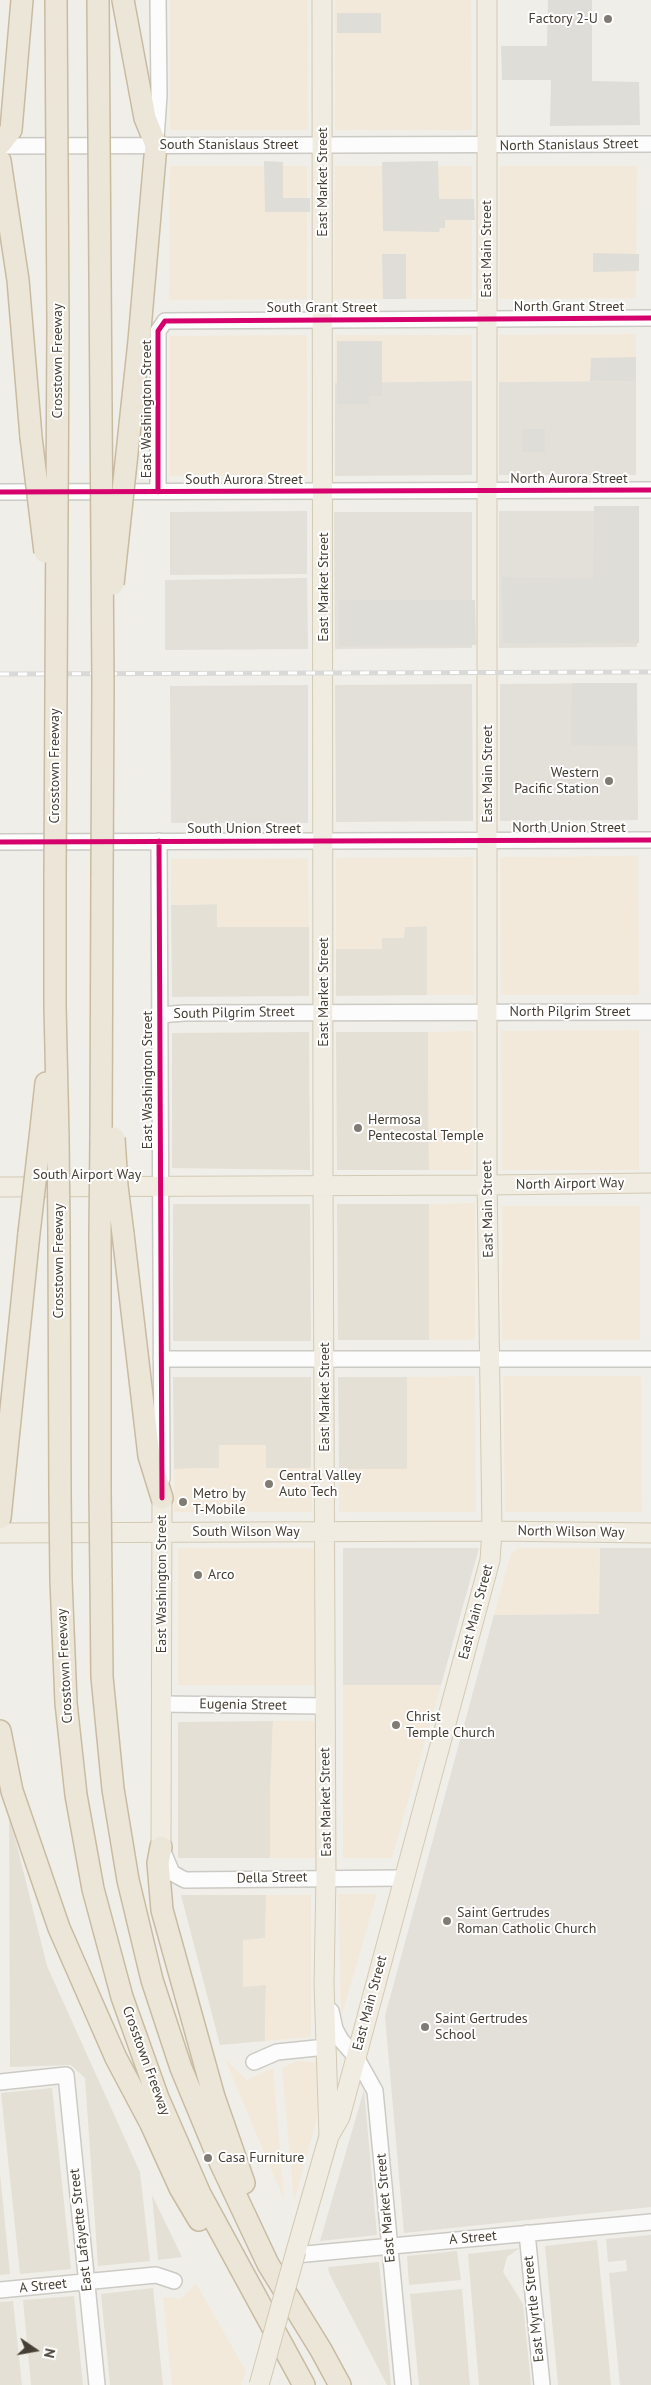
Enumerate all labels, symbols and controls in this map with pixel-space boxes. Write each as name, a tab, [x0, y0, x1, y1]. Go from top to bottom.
place label: Factory 2-U	[529, 11, 598, 27]
marker: Factory 2-U	[602, 13, 614, 25]
street label: East Market Street	[315, 127, 331, 237]
street label: North Stanislaus Street	[500, 135, 638, 155]
street label: South Stanislaus Street	[159, 137, 299, 153]
street label: East Main Street	[479, 200, 495, 298]
street label: North Grant Street	[514, 299, 624, 315]
street label: South Grant Street	[267, 300, 377, 316]
street label: Crosstown Freeway	[50, 303, 66, 419]
street label: East Washington Street	[139, 340, 155, 478]
street label: North Aurora Street	[510, 471, 628, 487]
street label: South Aurora Street	[185, 472, 303, 488]
street label: East Market Street	[316, 532, 332, 642]
street label: Crosstown Freeway	[47, 708, 63, 824]
street label: East Main Street	[480, 725, 496, 823]
place label: Western Pacific Station	[514, 765, 599, 798]
marker: Western Pacific Station	[603, 775, 615, 787]
street label: North Union Street	[512, 820, 626, 836]
street label: South Union Street	[187, 821, 301, 837]
street label: East Market Street	[316, 937, 332, 1047]
street label: South Pilgrim Street	[173, 1004, 295, 1022]
street label: North Pilgrim Street	[510, 1004, 630, 1020]
street label: East Washington Street	[140, 1011, 156, 1149]
place label: Hermosa Pentecostal Temple	[368, 1112, 484, 1144]
marker: Hermosa Pentecostal Temple	[352, 1122, 364, 1134]
street label: East Main Street	[479, 1160, 497, 1258]
street label: South Airport Way	[33, 1167, 141, 1183]
street label: North Airport Way	[516, 1175, 624, 1193]
street label: Crosstown Freeway	[51, 1203, 67, 1319]
street label: East Market Street	[317, 1342, 333, 1452]
place label: Central Valley Auto Tech	[279, 1468, 361, 1500]
marker: Central Valley Auto Tech	[263, 1478, 275, 1490]
place label: Metro by T-Mobile	[193, 1486, 246, 1518]
marker: Metro by T-Mobile	[177, 1496, 189, 1508]
street label: East Washington Street	[154, 1515, 170, 1653]
street label: North Wilson Way	[517, 1523, 625, 1541]
street label: South Wilson Way	[192, 1524, 300, 1540]
street label: East Main Street	[455, 1563, 497, 1661]
place label: Arco	[208, 1567, 234, 1583]
marker: Arco	[192, 1569, 204, 1581]
street label: Crosstown Freeway	[54, 1608, 76, 1724]
street label: Eugenia Street	[199, 1696, 287, 1714]
place label: Christ Temple Church	[406, 1709, 495, 1741]
marker: Christ Temple Church	[390, 1719, 402, 1731]
street label: East Market Street	[317, 1747, 335, 1857]
street label: Della Street	[236, 1869, 308, 1887]
place label: Saint Gertrudes Roman Catholic Church	[457, 1905, 596, 1938]
marker: Saint Gertrudes Roman Catholic Church	[441, 1915, 453, 1927]
street label: East Main Street	[349, 1954, 391, 2052]
street label: Crosstown Freeway	[118, 2004, 174, 2118]
place label: Saint Gertrudes School	[435, 2011, 528, 2044]
marker: Saint Gertrudes School	[419, 2021, 431, 2033]
place label: Casa Furniture	[218, 2150, 304, 2166]
marker: Casa Furniture	[202, 2152, 214, 2164]
street label: East Market Street	[373, 2153, 399, 2263]
street label: East Lafayette Street	[66, 2168, 96, 2292]
street label: A Street	[449, 2228, 497, 2248]
street label: East Myrtle Street	[520, 2255, 548, 2363]
street label: A Street	[18, 2275, 68, 2297]
north arrow	[10, 2325, 60, 2375]
text: N	[40, 2347, 59, 2359]

